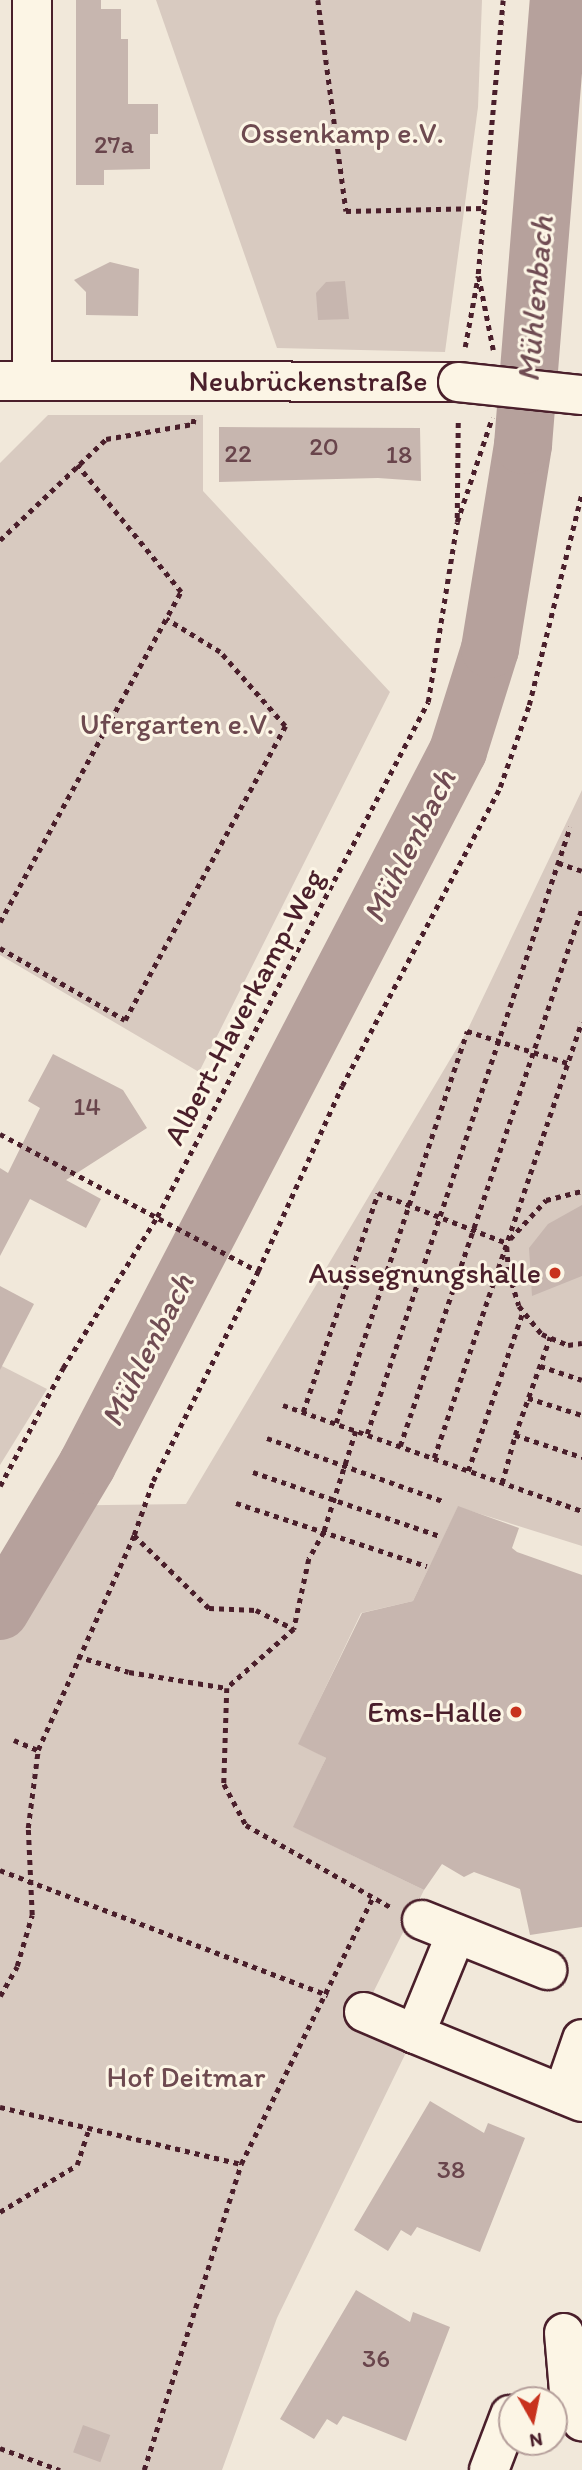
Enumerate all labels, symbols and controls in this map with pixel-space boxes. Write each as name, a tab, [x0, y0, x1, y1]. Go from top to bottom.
park label: Ossenkamp e.V.	[240, 115, 444, 151]
house number: 27a	[94, 129, 134, 161]
water label: Mühlenbach	[509, 214, 561, 384]
street label: Neubrückenstraße	[189, 363, 427, 399]
house number: 20	[309, 431, 339, 463]
house number: 22	[224, 438, 252, 470]
house number: 18	[386, 439, 412, 471]
park label: Ufergarten e.V.	[80, 706, 274, 742]
water label: Mühlenbach	[354, 763, 464, 929]
street label: Albert-Haverkamp-Weg	[156, 863, 332, 1151]
house number: 14	[73, 1091, 101, 1123]
place label: Aussegnungshalle	[309, 1255, 541, 1291]
marker: Aussegnungshalle	[547, 1265, 563, 1281]
water label: Mühlenbach	[92, 1267, 202, 1433]
place label: Ems-Halle	[367, 1694, 502, 1730]
marker: Ems-Halle	[508, 1704, 524, 1720]
park label: Hof Deitmar	[107, 2059, 265, 2095]
house number: 38	[437, 2154, 465, 2186]
house number: 36	[362, 2343, 390, 2375]
north arrow	[498, 2386, 568, 2456]
text: N	[528, 2428, 544, 2453]

